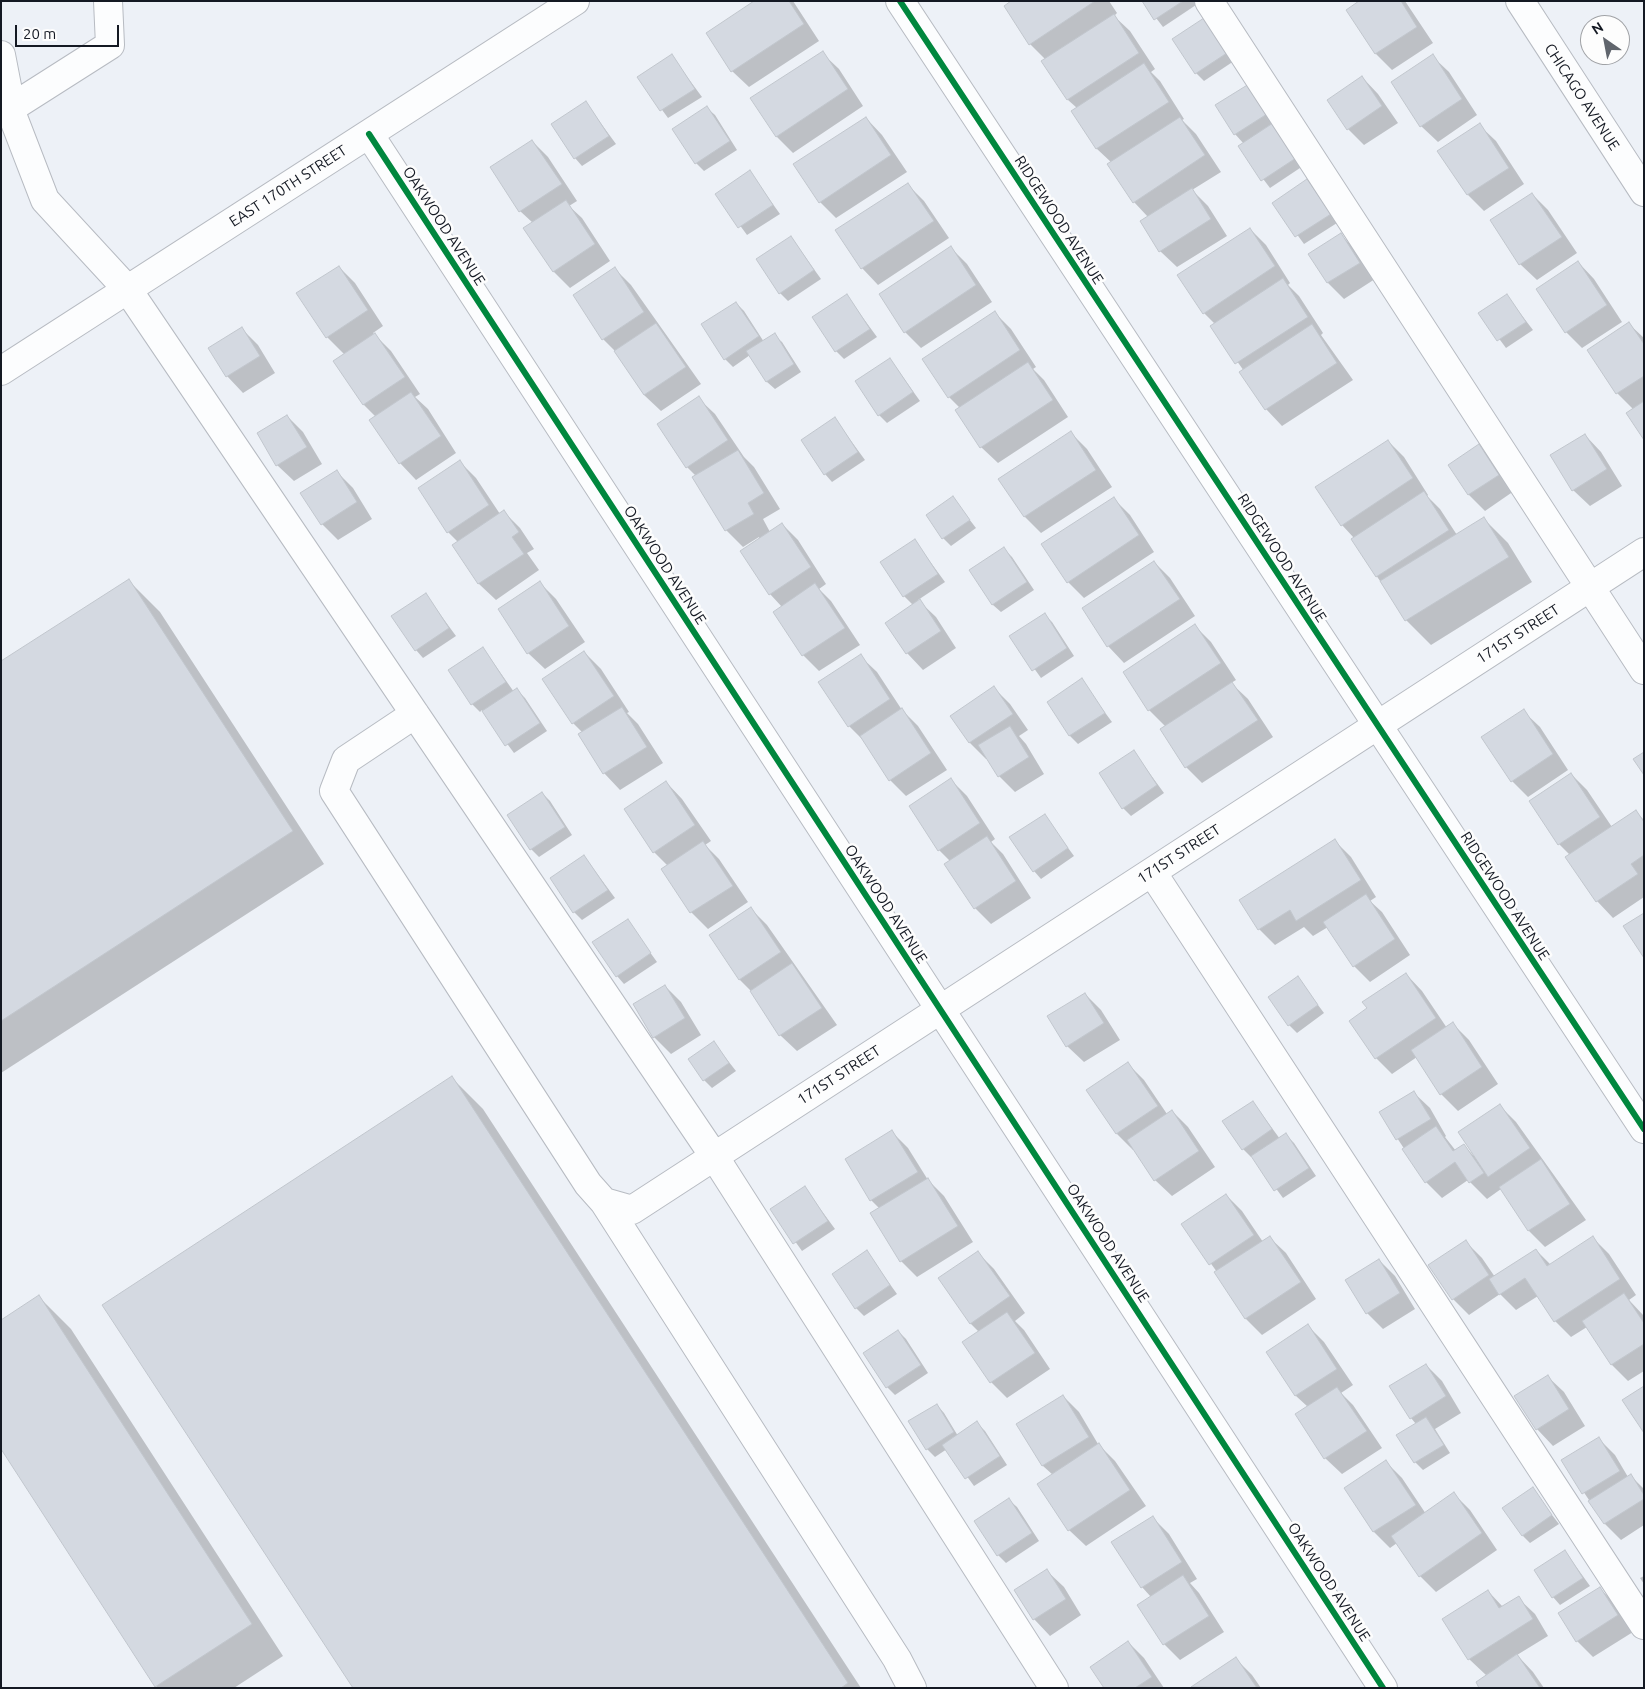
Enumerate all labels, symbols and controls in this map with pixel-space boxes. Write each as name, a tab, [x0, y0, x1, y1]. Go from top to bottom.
scale bar	[18, 15, 121, 47]
north arrow	[1580, 15, 1630, 65]
text: N	[1589, 19, 1606, 38]
text: 20 m	[23, 25, 56, 42]
street label: CHICAGO AVENUE	[1541, 40, 1623, 154]
street label: EAST 170TH STREET	[226, 141, 350, 231]
street label: RIDGEWOOD AVENUE	[1011, 152, 1107, 288]
street label: OAKWOOD AVENUE	[399, 163, 489, 289]
street label: RIDGEWOOD AVENUE	[1234, 490, 1330, 626]
street label: OAKWOOD AVENUE	[620, 502, 710, 628]
street label: 171ST STREET	[1473, 600, 1563, 668]
street label: 171ST STREET	[1134, 820, 1224, 888]
street label: RIDGEWOOD AVENUE	[1457, 828, 1553, 964]
street label: OAKWOOD AVENUE	[841, 841, 931, 967]
street label: 171ST STREET	[794, 1041, 884, 1109]
street label: OAKWOOD AVENUE	[1063, 1180, 1153, 1306]
street label: OAKWOOD AVENUE	[1284, 1519, 1374, 1645]

